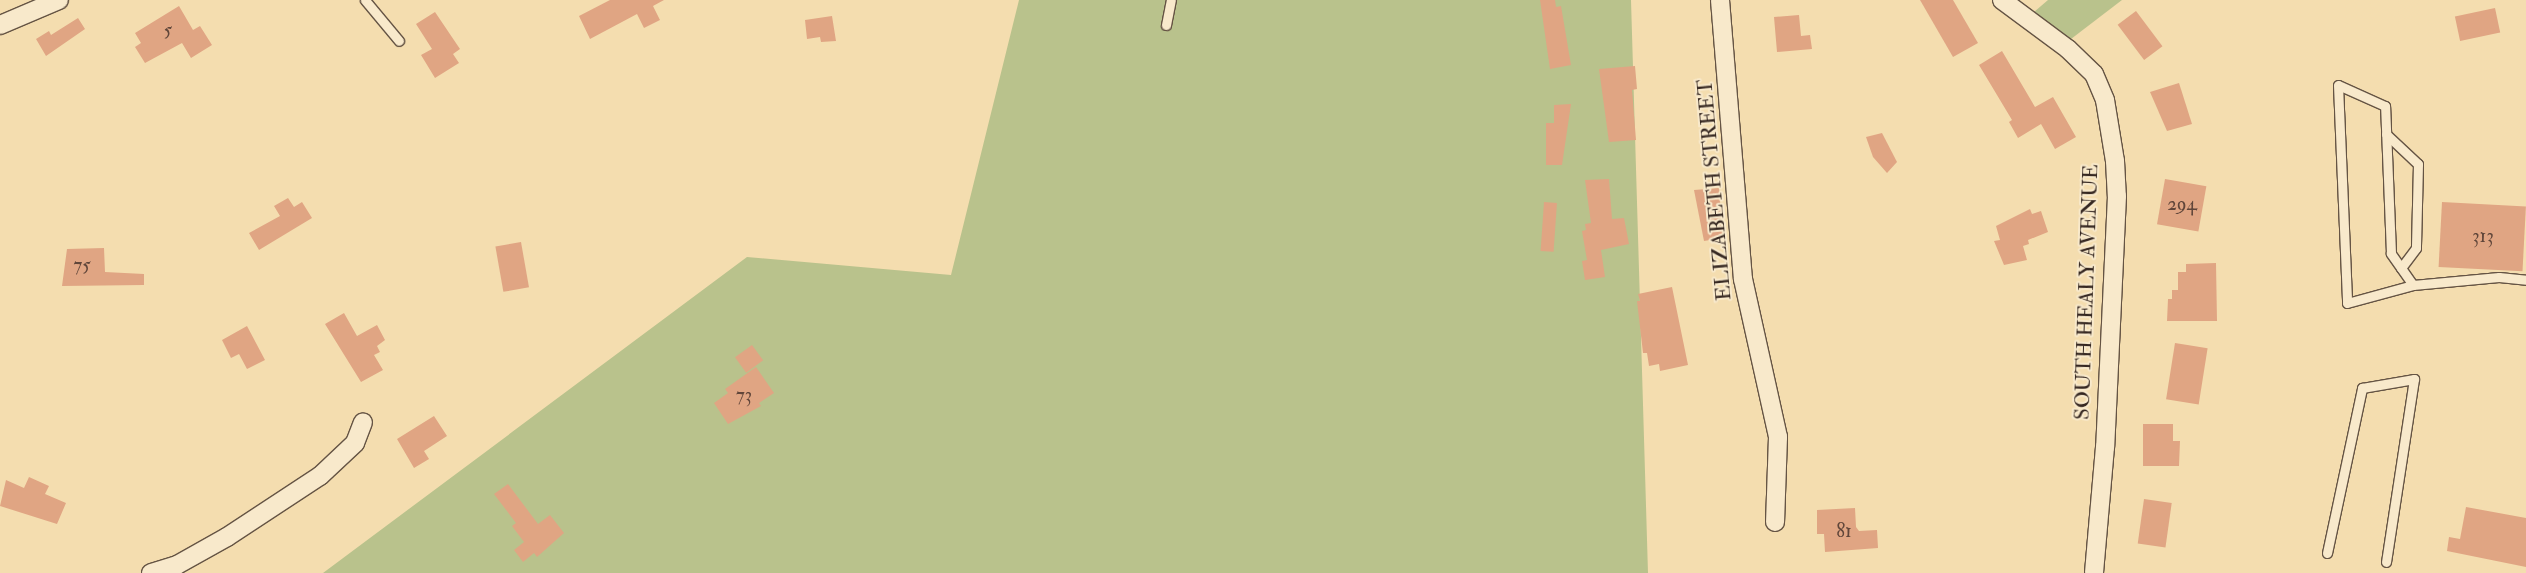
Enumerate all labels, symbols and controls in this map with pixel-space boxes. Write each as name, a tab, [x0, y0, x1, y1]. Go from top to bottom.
house number: 5	[164, 20, 172, 42]
street label: ELIZABETH STREET	[1693, 78, 1737, 302]
street label: SOUTH HEALY AVENUE	[2070, 164, 2104, 420]
house number: 294	[2167, 194, 2197, 216]
house number: 313	[2472, 226, 2494, 248]
house number: 75	[73, 255, 91, 277]
house number: 73	[736, 385, 752, 407]
house number: 81	[1836, 521, 1852, 543]

